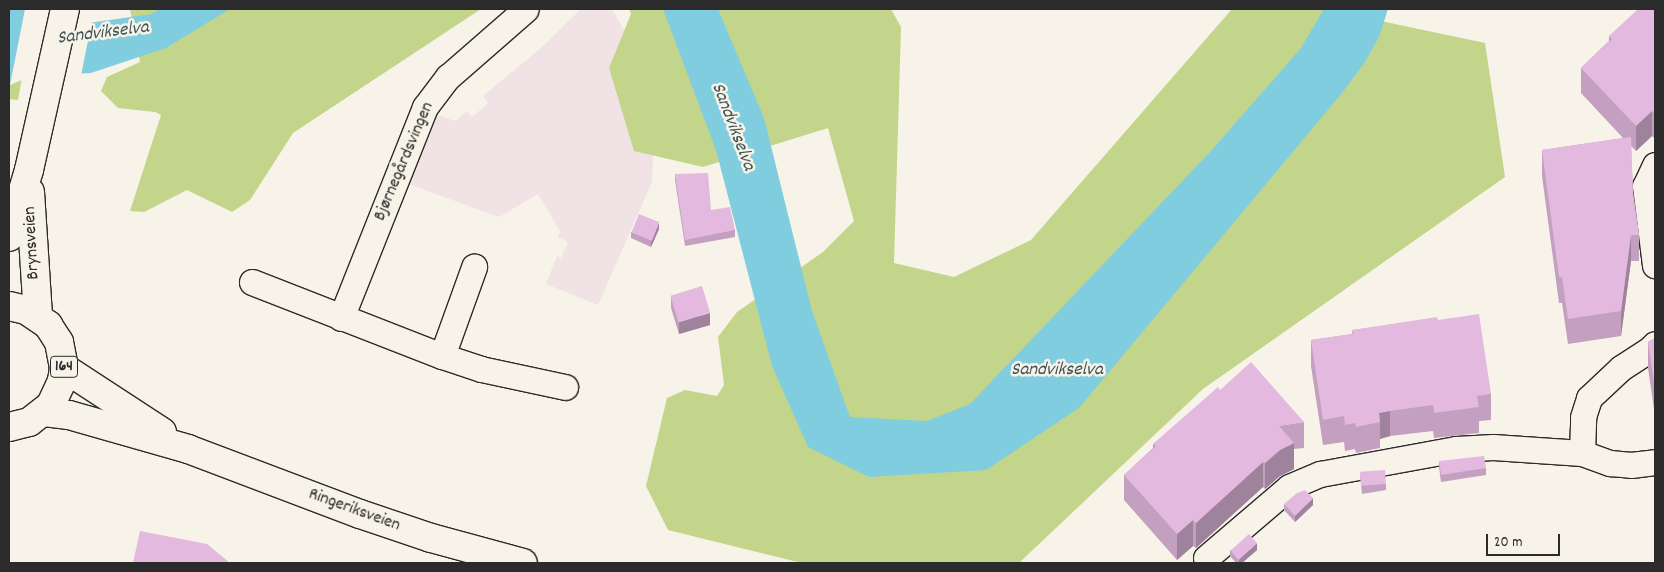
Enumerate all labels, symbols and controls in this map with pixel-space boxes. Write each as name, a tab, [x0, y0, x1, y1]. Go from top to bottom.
water label: Sandvikselva	[56, 17, 150, 51]
water label: Sandvikselva	[705, 80, 759, 174]
street label: Bjørnegårdsvingen	[370, 99, 440, 225]
street label: Brynsveien	[20, 206, 46, 280]
road number: 164	[49, 354, 79, 381]
water label: Sandvikselva	[1011, 360, 1103, 382]
street label: Ringeriksveien	[305, 484, 403, 538]
scale bar	[1489, 524, 1563, 556]
text: 20 m	[1494, 532, 1522, 554]

